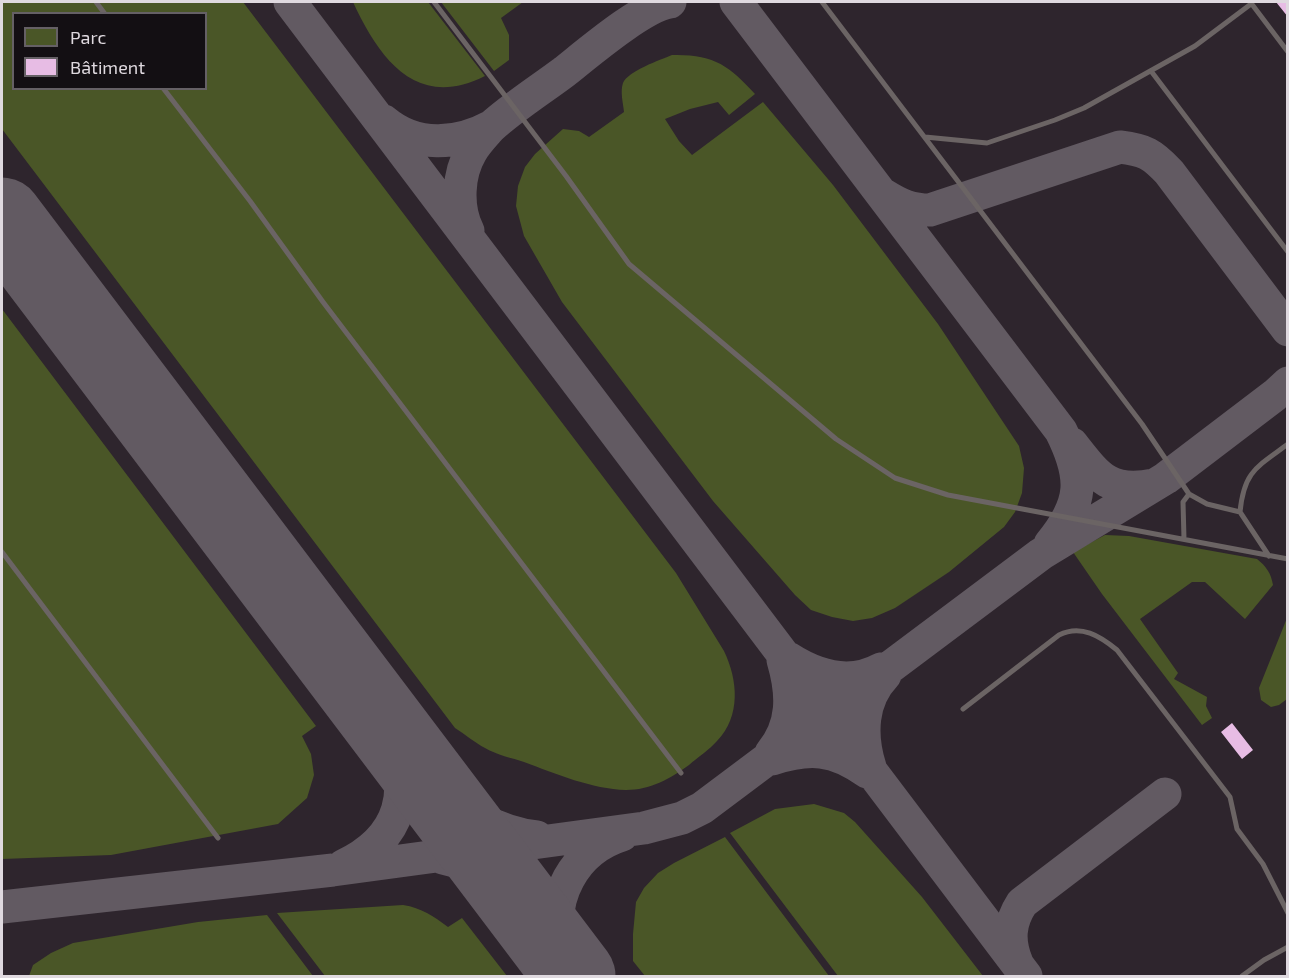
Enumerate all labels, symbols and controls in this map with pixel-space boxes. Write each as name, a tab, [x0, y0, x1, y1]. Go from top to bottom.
legend	[12, 12, 207, 90]
text: Parc	[70, 26, 106, 48]
text: Bâtiment	[70, 56, 145, 78]

